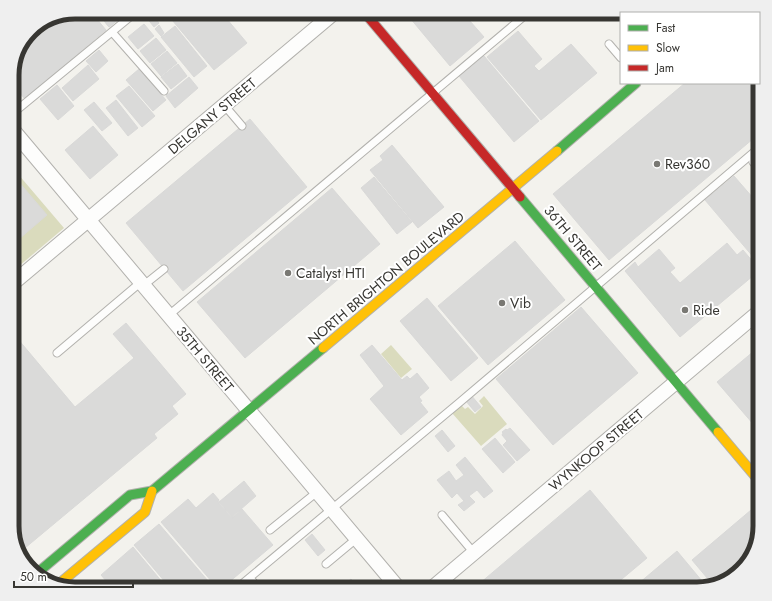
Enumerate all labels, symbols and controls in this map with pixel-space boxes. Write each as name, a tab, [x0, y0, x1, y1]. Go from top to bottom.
legend	[620, 12, 760, 84]
text: Fast	[656, 19, 675, 37]
text: Slow	[656, 39, 681, 57]
text: Jam	[654, 59, 674, 77]
street label: DELGANY STREET	[164, 73, 261, 159]
place label: Rev360	[665, 154, 710, 174]
marker: Rev360	[652, 159, 662, 169]
street label: 36TH STREET	[540, 201, 607, 276]
street label: NORTH BRIGHTON BOULEVARD	[304, 207, 468, 349]
place label: Catalyst HTI	[296, 263, 365, 283]
marker: Catalyst HTI	[283, 268, 293, 278]
place label: Vib	[510, 293, 531, 313]
marker: Vib	[497, 298, 507, 308]
place label: Ride	[693, 300, 720, 320]
marker: Ride	[680, 305, 690, 315]
street label: 35TH STREET	[172, 322, 239, 397]
street label: WYNKOOP STREET	[544, 404, 648, 496]
scale bar	[14, 563, 133, 589]
text: 50 m	[20, 568, 47, 586]

